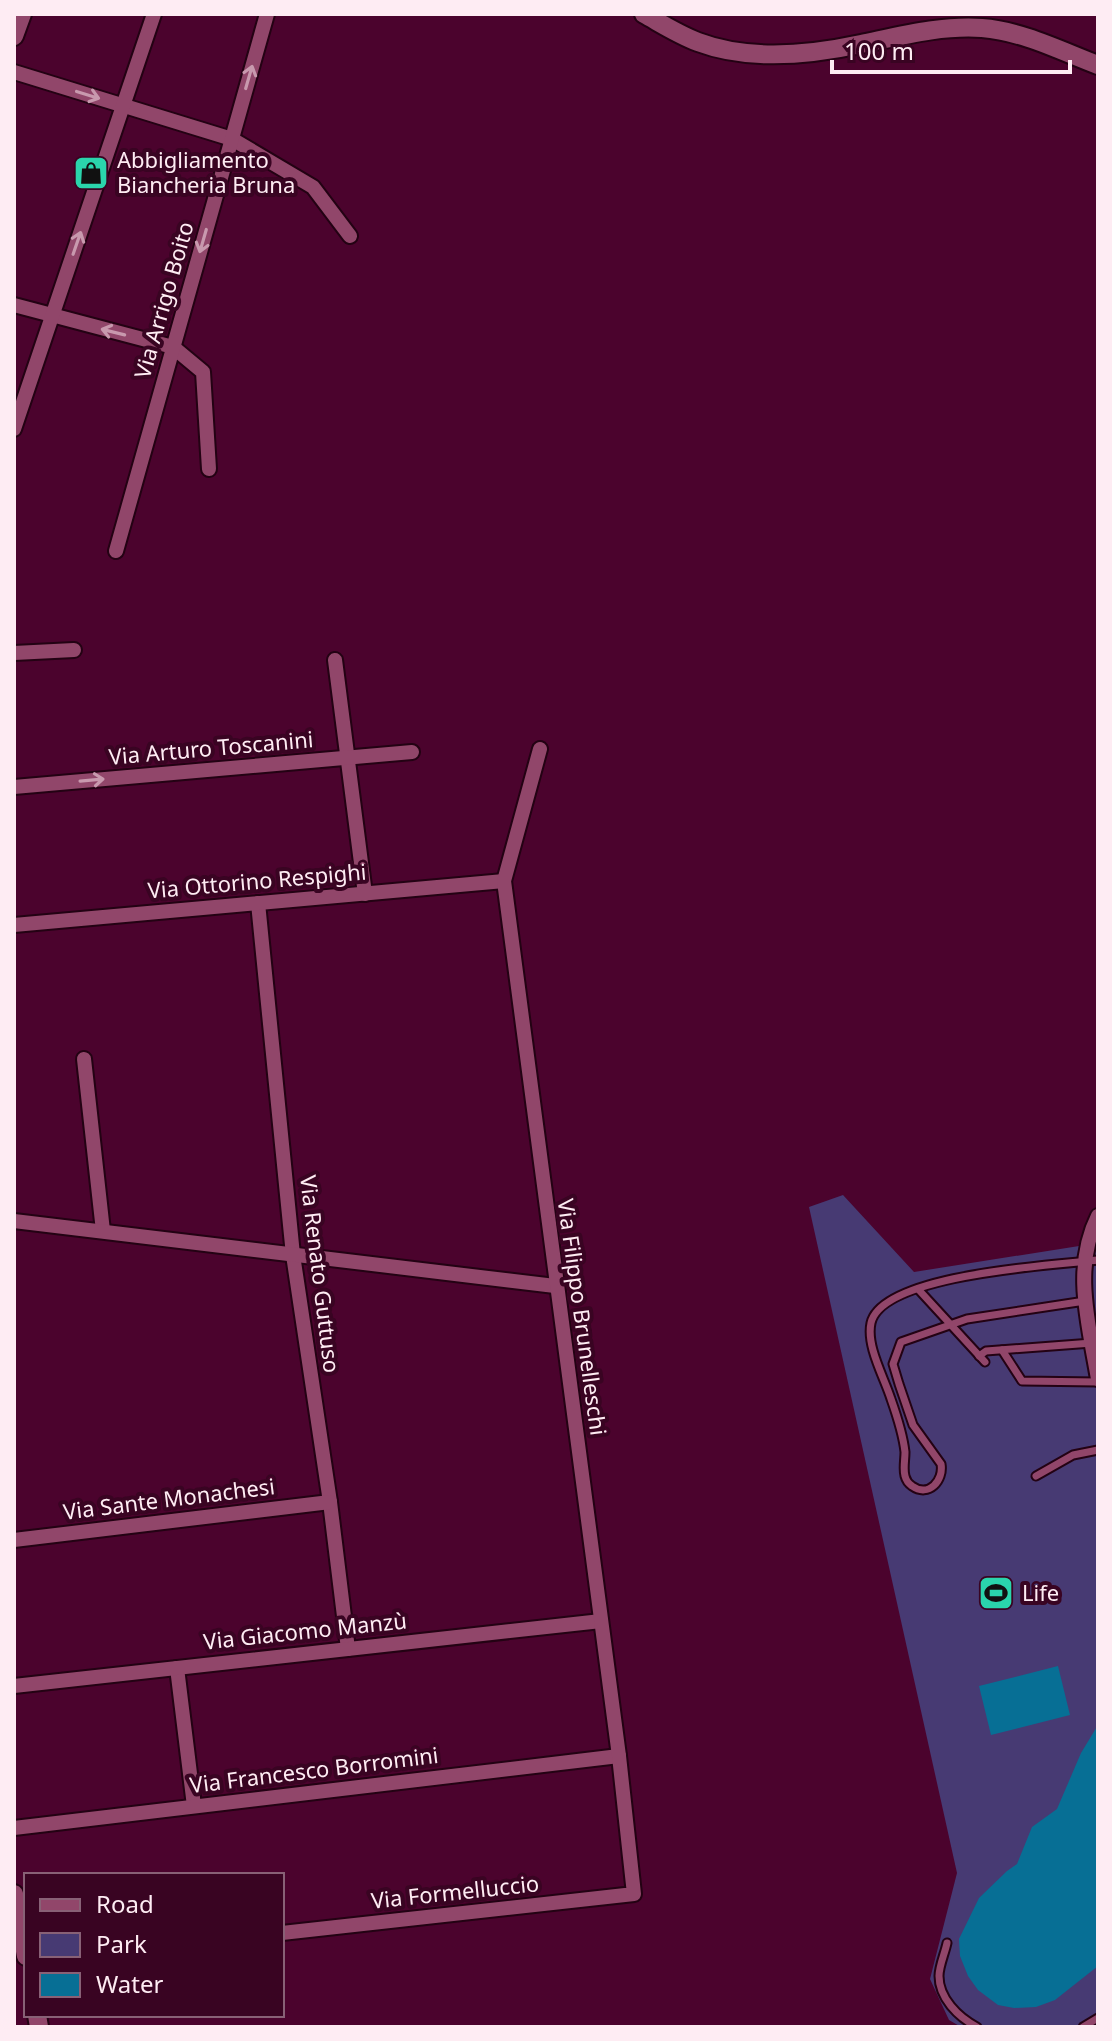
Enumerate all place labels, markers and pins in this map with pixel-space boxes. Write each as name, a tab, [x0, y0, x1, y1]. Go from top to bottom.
place label: Abbigliamento Biancheria Bruna	[117, 144, 295, 199]
shop icon: Abbigliamento Biancheria Bruna	[72, 154, 110, 192]
sports icon: Life	[977, 1574, 1015, 1612]
place label: Life	[1022, 1577, 1059, 1607]

